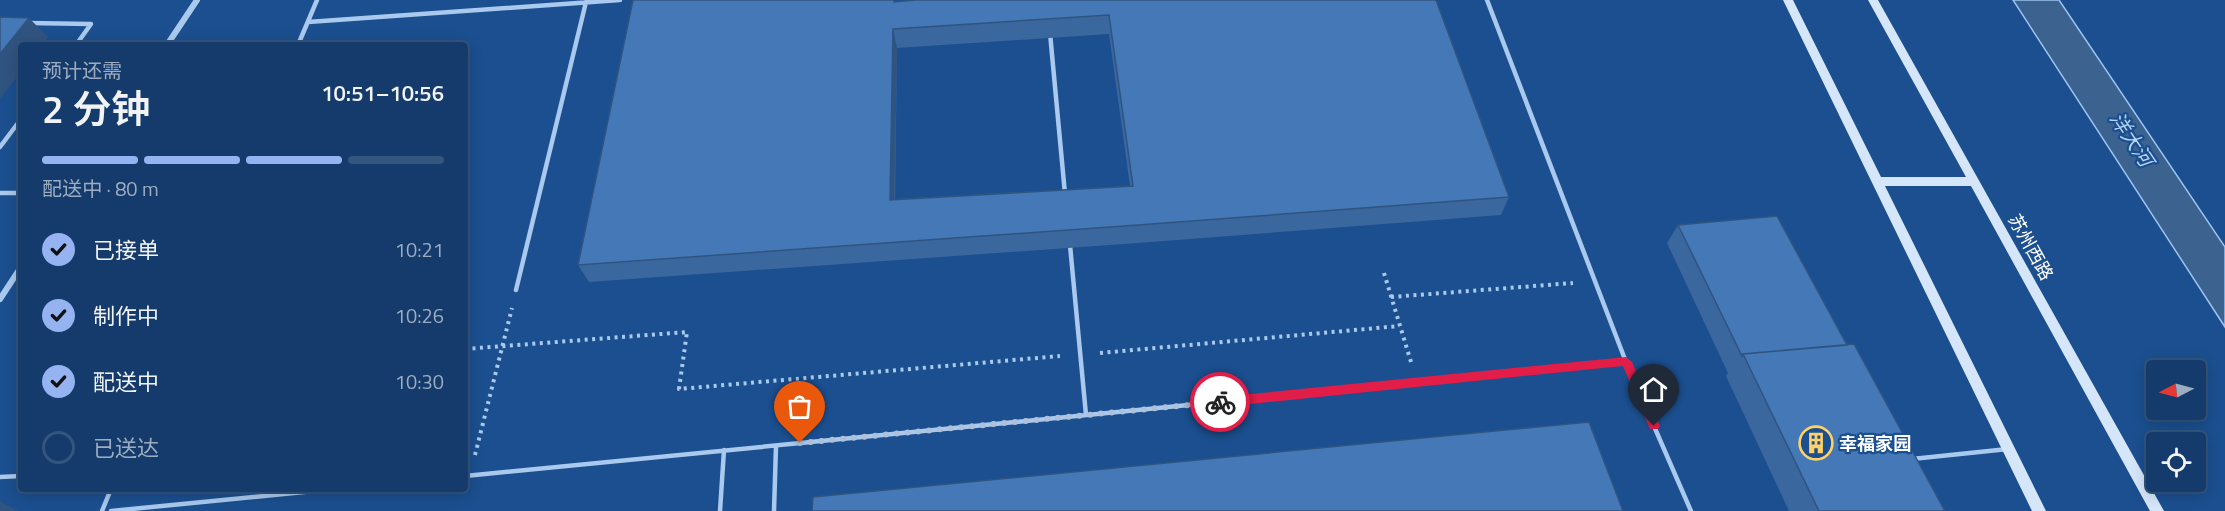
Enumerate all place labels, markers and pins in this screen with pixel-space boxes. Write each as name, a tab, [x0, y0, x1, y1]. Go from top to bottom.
pin	[1628, 364, 1679, 426]
pin	[774, 381, 825, 443]
building icon: 幸福家园	[1798, 425, 1834, 461]
place label: 幸福家园	[1839, 430, 1911, 457]

